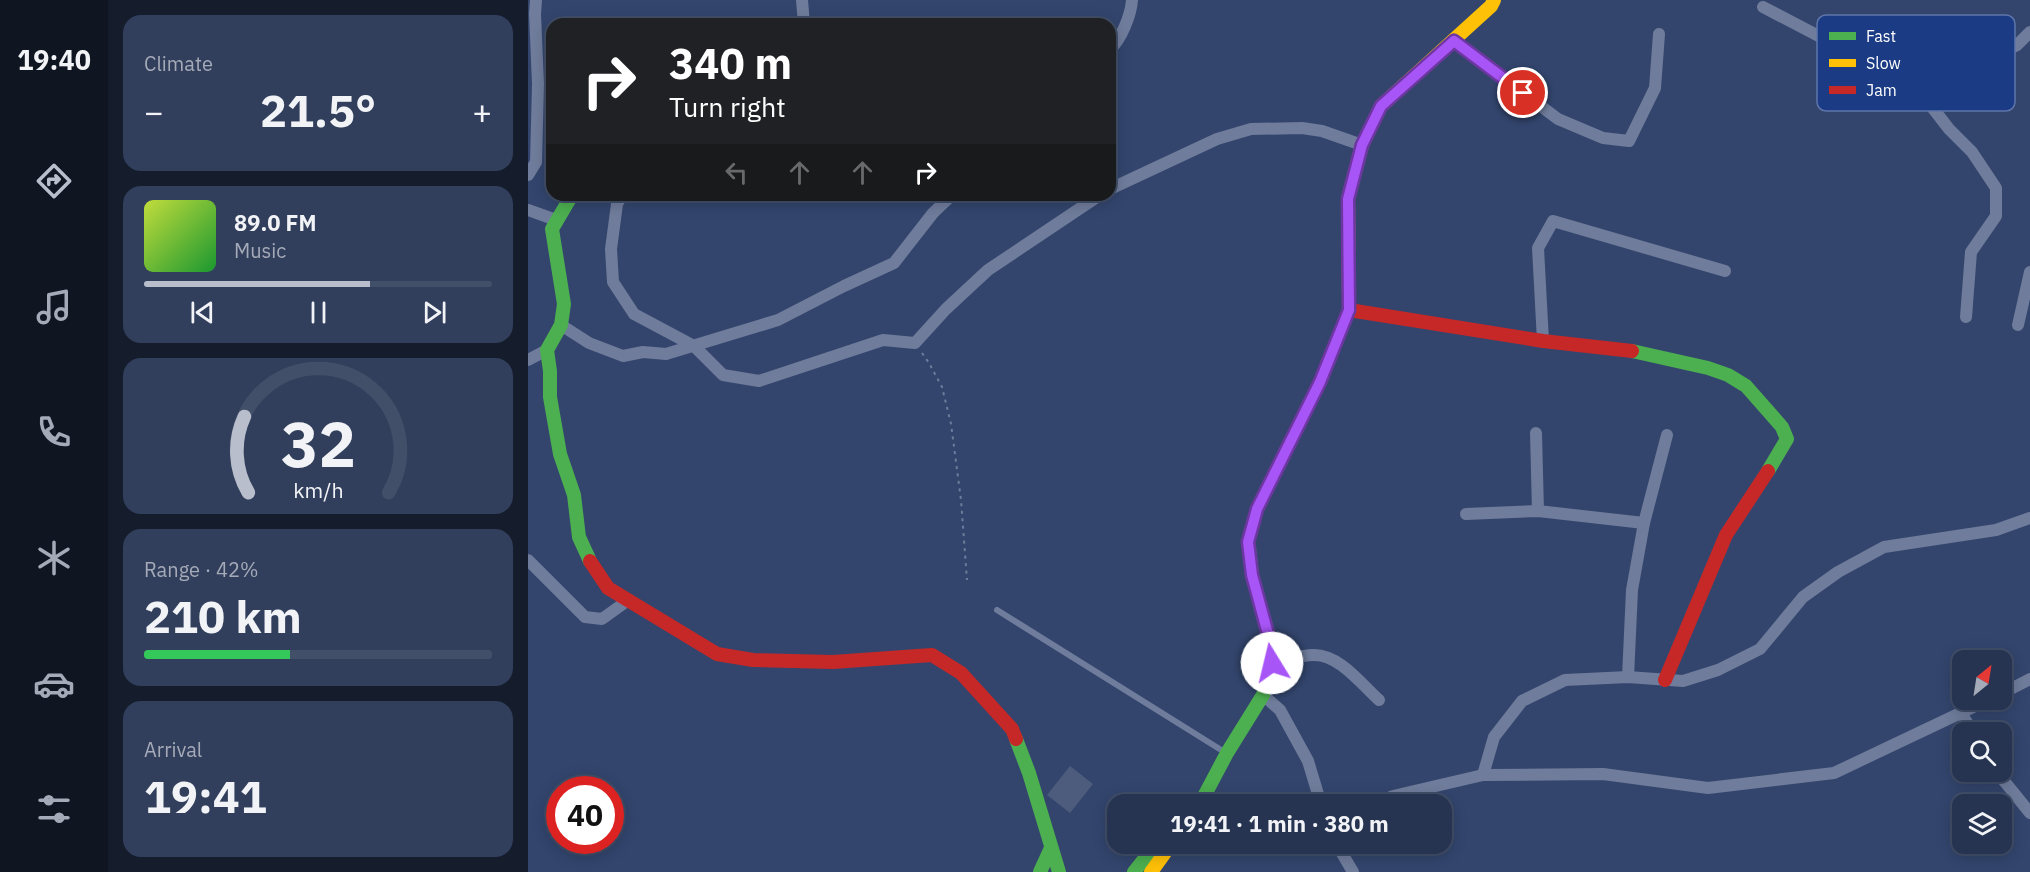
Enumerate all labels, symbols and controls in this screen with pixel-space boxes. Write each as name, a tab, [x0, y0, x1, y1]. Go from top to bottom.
legend	[1817, 15, 2015, 111]
text: Fast	[1866, 26, 1896, 46]
text: 340 m	[669, 36, 792, 91]
text: 19:40	[17, 42, 91, 77]
icon: right	[570, 42, 648, 120]
text: Climate	[144, 50, 213, 77]
text: Slow	[1866, 53, 1901, 73]
pin	[1497, 67, 1548, 118]
icon: arrive	[1506, 76, 1539, 109]
text: Jam	[1866, 80, 1897, 100]
text: 21.5°	[260, 81, 376, 139]
text: Turn right	[669, 89, 786, 124]
text: −	[144, 90, 164, 133]
text: +	[472, 90, 492, 133]
icon: left	[720, 156, 753, 189]
icon: ahead	[783, 156, 816, 189]
icon: ahead	[846, 156, 879, 189]
icon: right	[909, 156, 942, 189]
icon: directions	[33, 160, 75, 202]
text: 89.0 FM	[234, 208, 317, 237]
text: Music	[234, 237, 286, 264]
icon: music	[33, 286, 75, 328]
icon: previous	[186, 296, 219, 329]
icon: pause	[302, 296, 335, 329]
icon: next	[418, 296, 451, 329]
text: 32	[281, 403, 355, 484]
icon: phone	[33, 411, 75, 453]
text: km/h	[293, 476, 343, 504]
icon: climate	[33, 537, 75, 579]
text: Range · 42%	[144, 556, 259, 583]
text: 210 km	[144, 587, 302, 645]
position arrow	[1240, 631, 1304, 695]
north arrow	[1952, 650, 2012, 710]
map controls	[1952, 650, 2012, 854]
icon: car	[33, 663, 75, 705]
button: search	[1952, 722, 2012, 782]
text: Arrival	[144, 736, 202, 763]
text: 19:41	[144, 767, 267, 825]
speed limit sign: 40	[546, 776, 624, 854]
icon: filters	[33, 788, 75, 830]
button: layers	[1952, 794, 2012, 854]
text: 19:41 · 1 min · 380 m	[1170, 809, 1389, 838]

